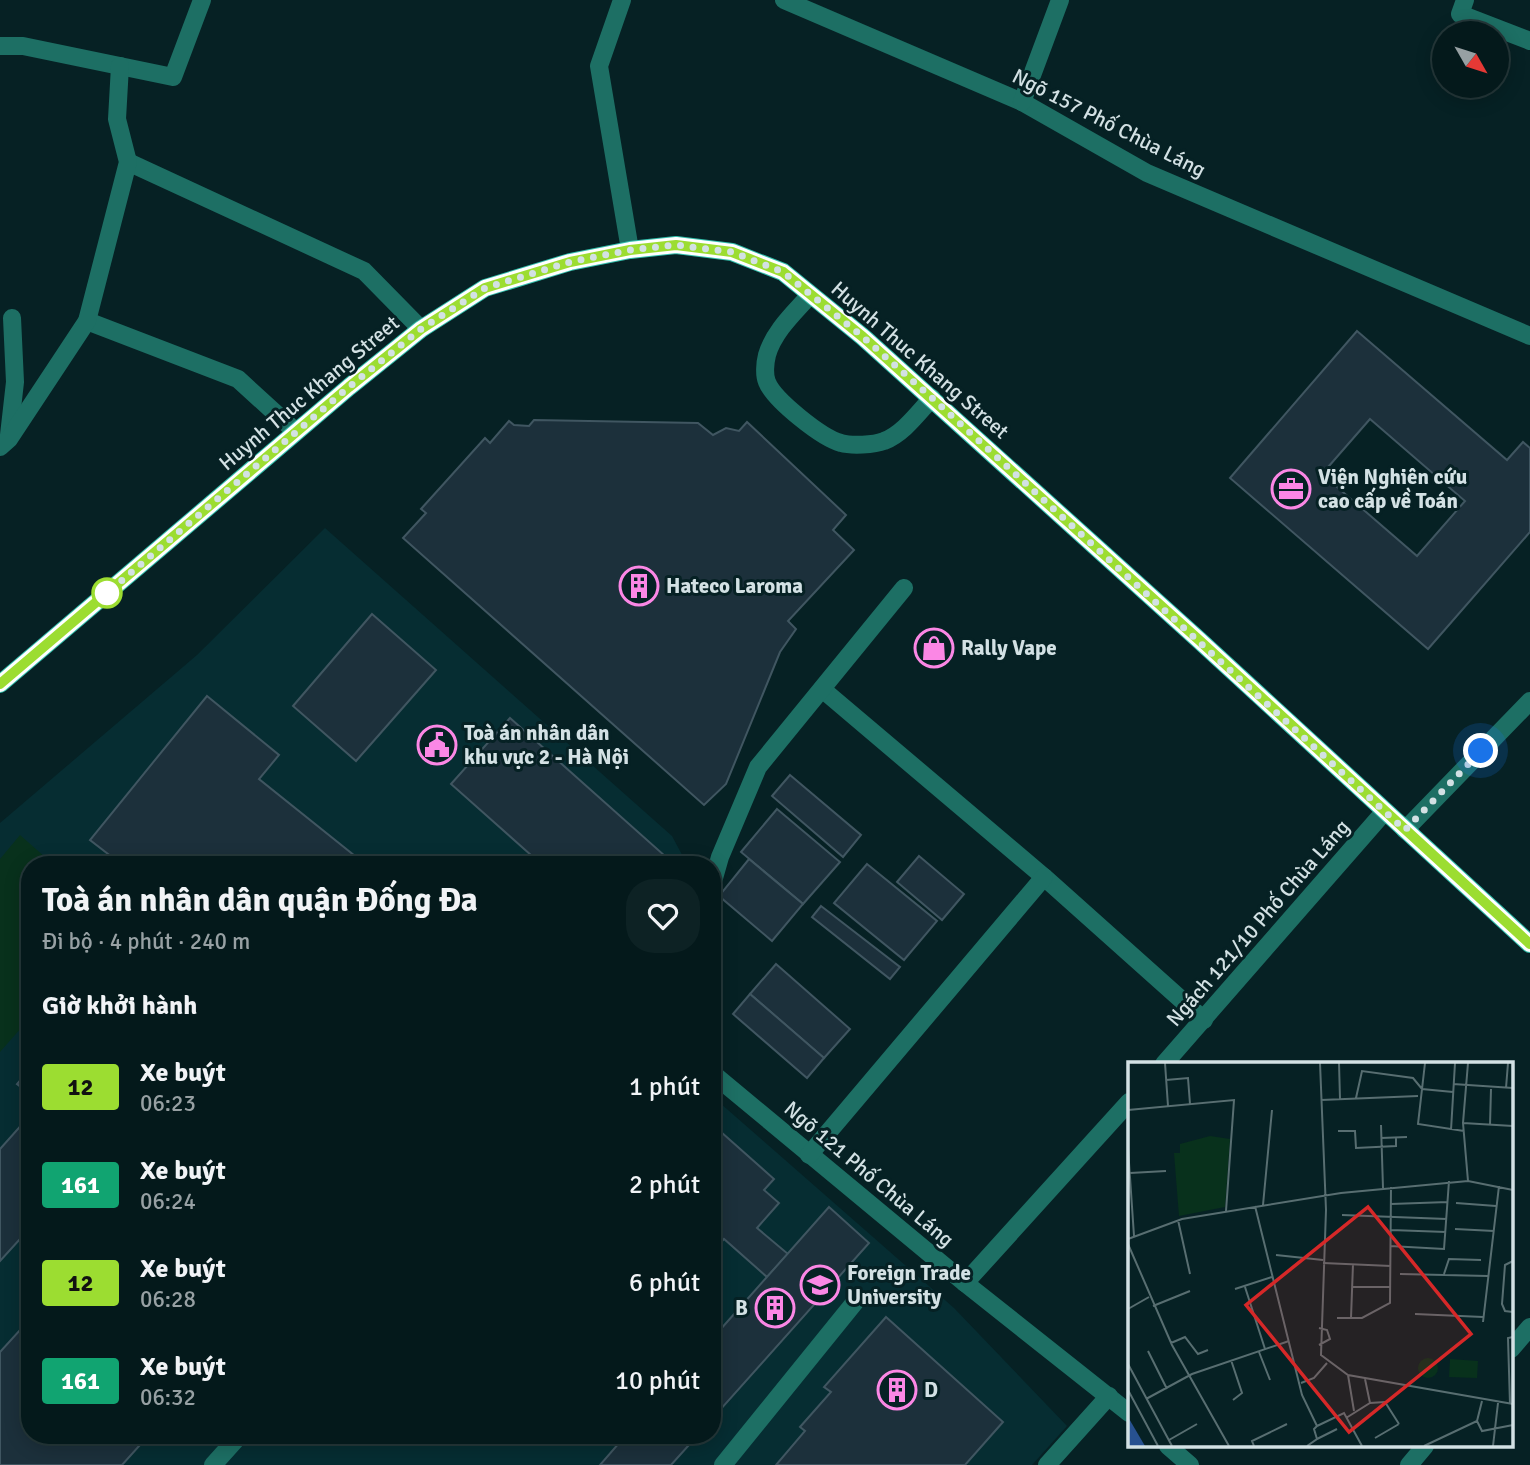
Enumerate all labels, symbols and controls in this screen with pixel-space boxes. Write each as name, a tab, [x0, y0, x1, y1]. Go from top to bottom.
north arrow	[1432, 21, 1508, 98]
map controls	[1432, 21, 1509, 98]
street label: Ngõ 157 Phố Chùa Láng	[1008, 63, 1210, 183]
street label: Huynh Thuc Khang Street	[826, 276, 1014, 444]
street label: Huynh Thuc Khang Street	[214, 310, 404, 476]
place label: Viện Nghiên cứu cao cấp về Toán	[1318, 464, 1467, 514]
office icon: Viện Nghiên cứu cao cấp về Toán	[1270, 468, 1312, 510]
building icon: Hateco Laroma	[618, 565, 660, 607]
place label: Hateco Laroma	[666, 573, 803, 599]
unlabelled marker	[92, 578, 122, 608]
shop icon: Rally Vape	[913, 627, 955, 669]
place label: Rally Vape	[961, 635, 1057, 661]
place label: Toà án nhân dân khu vực 2 - Hà Nội	[464, 720, 629, 770]
public building icon: Toà án nhân dân khu vực 2 - Hà Nội	[416, 724, 458, 766]
your location	[1463, 733, 1498, 768]
street label: Ngách 121/10 Phố Chùa Láng	[1161, 814, 1355, 1032]
button: heart	[626, 879, 700, 953]
text: Toà án nhân dân quận Đống Đa	[42, 880, 478, 921]
text: Đi bộ · 4 phút · 240 m	[42, 927, 250, 956]
text: Giờ khởi hành	[42, 990, 197, 1022]
text: Xe buýt	[140, 1057, 226, 1089]
inset map	[1128, 1062, 1512, 1448]
text: 1 phút	[629, 1071, 700, 1103]
text: 12	[68, 1072, 93, 1102]
text: 06:23	[140, 1089, 196, 1118]
street label: Ngõ 121 Phố Chùa Láng	[779, 1096, 959, 1252]
text: Xe buýt	[140, 1155, 226, 1187]
text: 2 phút	[629, 1169, 700, 1201]
text: 161	[61, 1170, 100, 1200]
text: 06:24	[140, 1187, 196, 1216]
text: Xe buýt	[140, 1253, 226, 1285]
place label: Foreign Trade University	[847, 1260, 971, 1310]
school or university icon: Foreign Trade University	[799, 1264, 841, 1306]
text: 6 phút	[629, 1267, 700, 1299]
text: 12	[68, 1268, 93, 1298]
text: 06:28	[140, 1285, 196, 1314]
building icon: B	[754, 1287, 796, 1329]
place label: B	[735, 1295, 748, 1321]
text: Xe buýt	[140, 1351, 226, 1383]
text: 10 phút	[615, 1365, 700, 1397]
text: 161	[61, 1366, 100, 1396]
building icon: D	[876, 1369, 918, 1411]
place label: D	[924, 1377, 938, 1403]
text: 06:32	[140, 1383, 196, 1412]

